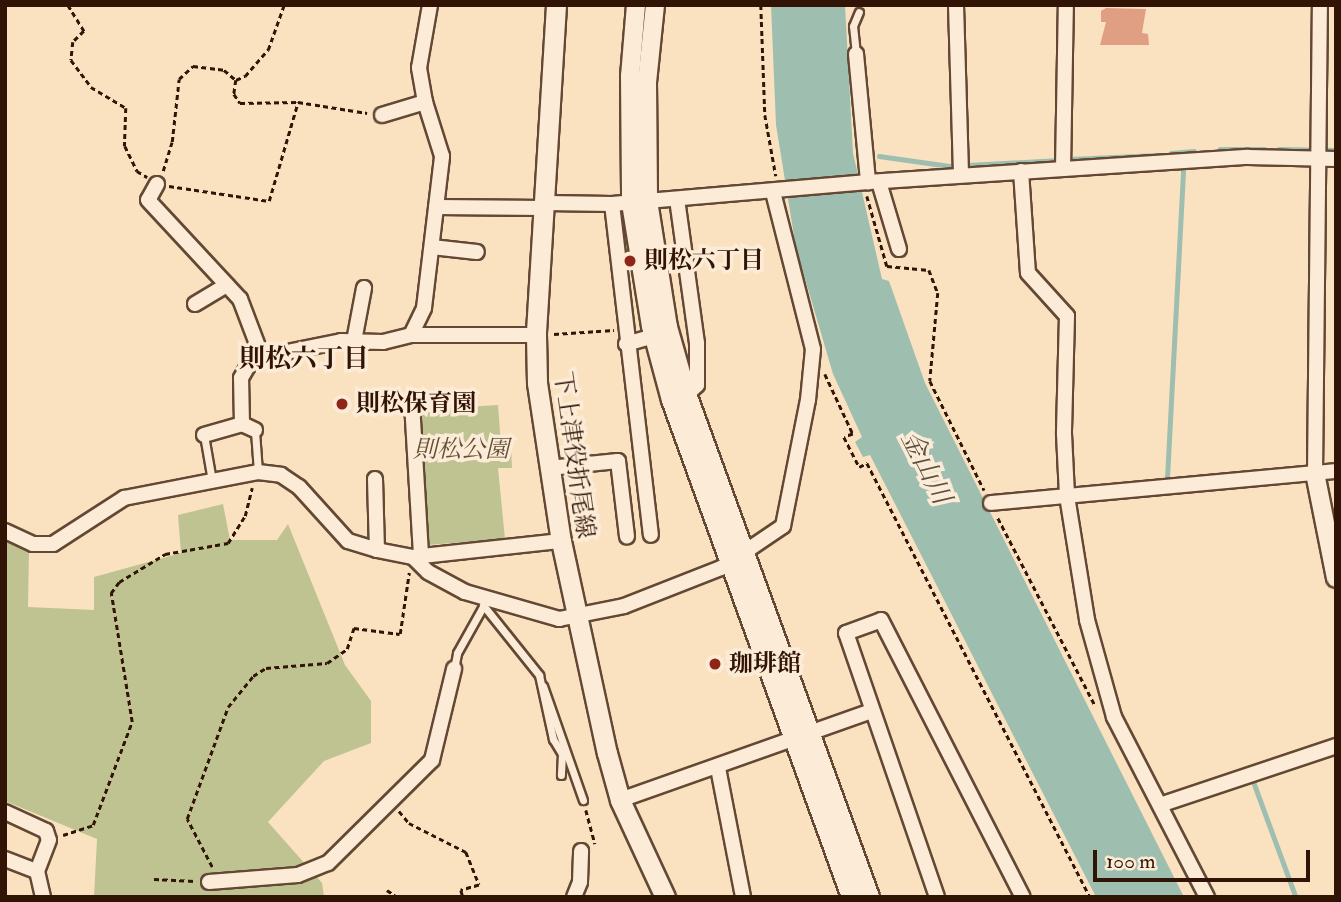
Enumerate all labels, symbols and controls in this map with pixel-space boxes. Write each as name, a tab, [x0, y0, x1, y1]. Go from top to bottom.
place label: 則松六丁目	[644, 247, 764, 275]
marker: 則松六丁目	[622, 253, 638, 269]
district label: 則松六丁目	[239, 344, 369, 376]
street label: 下上津役折尾線	[548, 370, 600, 540]
place label: 則松保育園	[356, 390, 476, 418]
marker: 則松保育園	[334, 396, 350, 412]
water label: 金山川	[893, 426, 957, 510]
park label: 則松公園	[413, 436, 509, 464]
place label: 珈琲館	[729, 650, 801, 678]
marker: 珈琲館	[707, 656, 723, 672]
scale bar	[1096, 836, 1313, 880]
text: 100 m	[1106, 848, 1156, 875]

